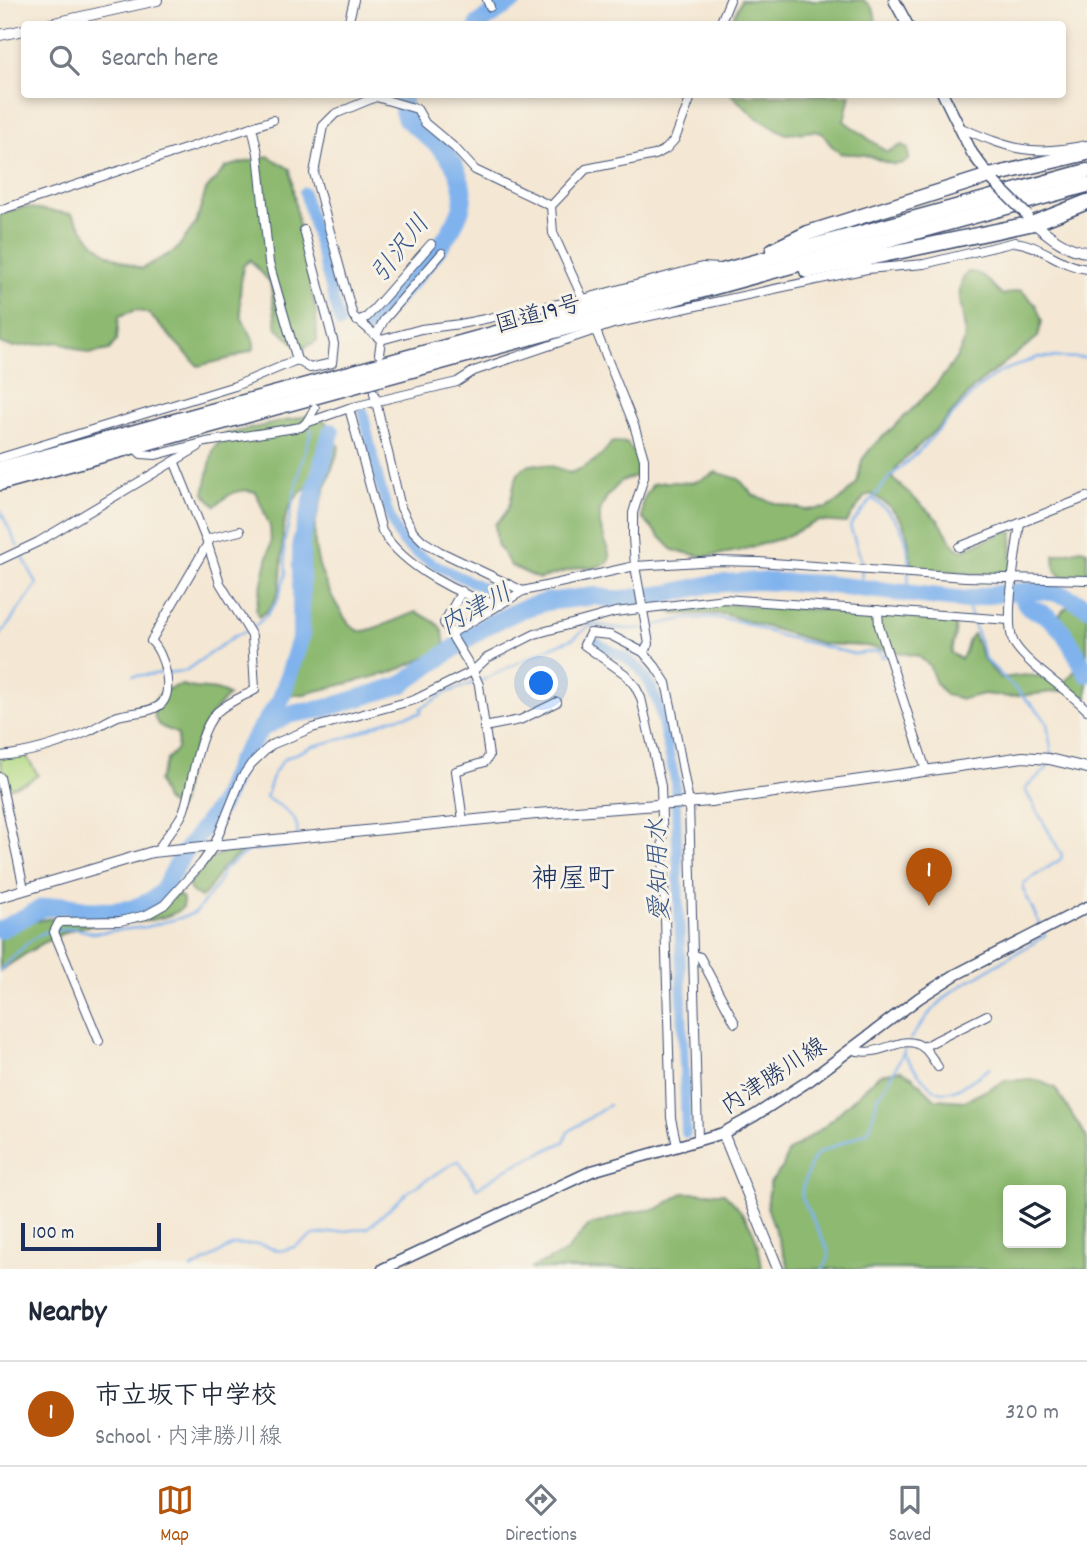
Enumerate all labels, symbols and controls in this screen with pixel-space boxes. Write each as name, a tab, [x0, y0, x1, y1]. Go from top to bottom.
search box	[21, 21, 1066, 98]
icon: search	[45, 41, 83, 79]
text: Search here	[101, 41, 219, 78]
water label: 引沢川	[363, 208, 440, 292]
street label: 国道19号	[492, 288, 586, 344]
water label: 内津川	[434, 576, 520, 646]
your location	[524, 666, 558, 700]
water label: 愛知用水	[640, 817, 681, 922]
pin: 1	[906, 848, 952, 906]
district label: 神屋町	[531, 862, 615, 902]
street label: 内津勝川線	[715, 1031, 834, 1124]
map controls	[1003, 1185, 1066, 1248]
button: layers	[1003, 1185, 1066, 1248]
scale bar	[21, 1220, 161, 1252]
text: 100 m	[32, 1221, 74, 1248]
text: Nearby	[28, 1293, 106, 1336]
text: 市立坂下中学校	[95, 1379, 277, 1416]
text: 1	[48, 1397, 54, 1430]
text: 320 m	[1005, 1397, 1059, 1430]
text: School · 内津勝川線	[95, 1422, 282, 1455]
tab: Map	[156, 1481, 194, 1550]
tab: Directions	[505, 1481, 577, 1550]
tab: Saved	[889, 1481, 931, 1550]

